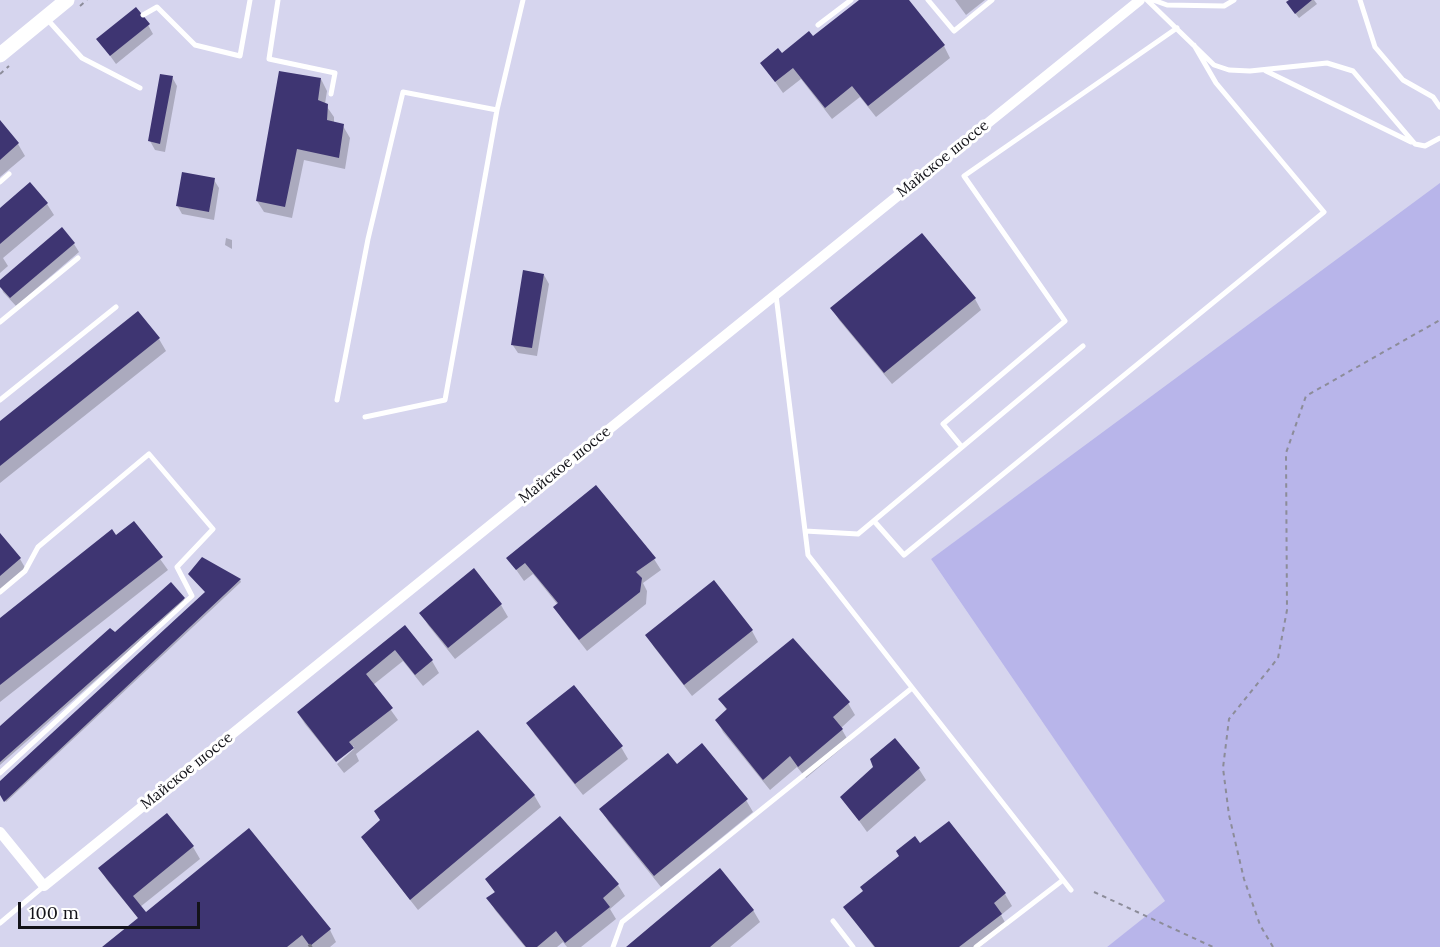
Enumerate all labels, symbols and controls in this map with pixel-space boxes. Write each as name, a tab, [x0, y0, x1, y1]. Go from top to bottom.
street label: Майское шоссе	[893, 116, 993, 202]
street label: Майское шоссе	[515, 422, 615, 508]
street label: Майское шоссе	[137, 728, 237, 814]
scale bar	[21, 890, 202, 928]
text: 100 m	[29, 901, 79, 924]

